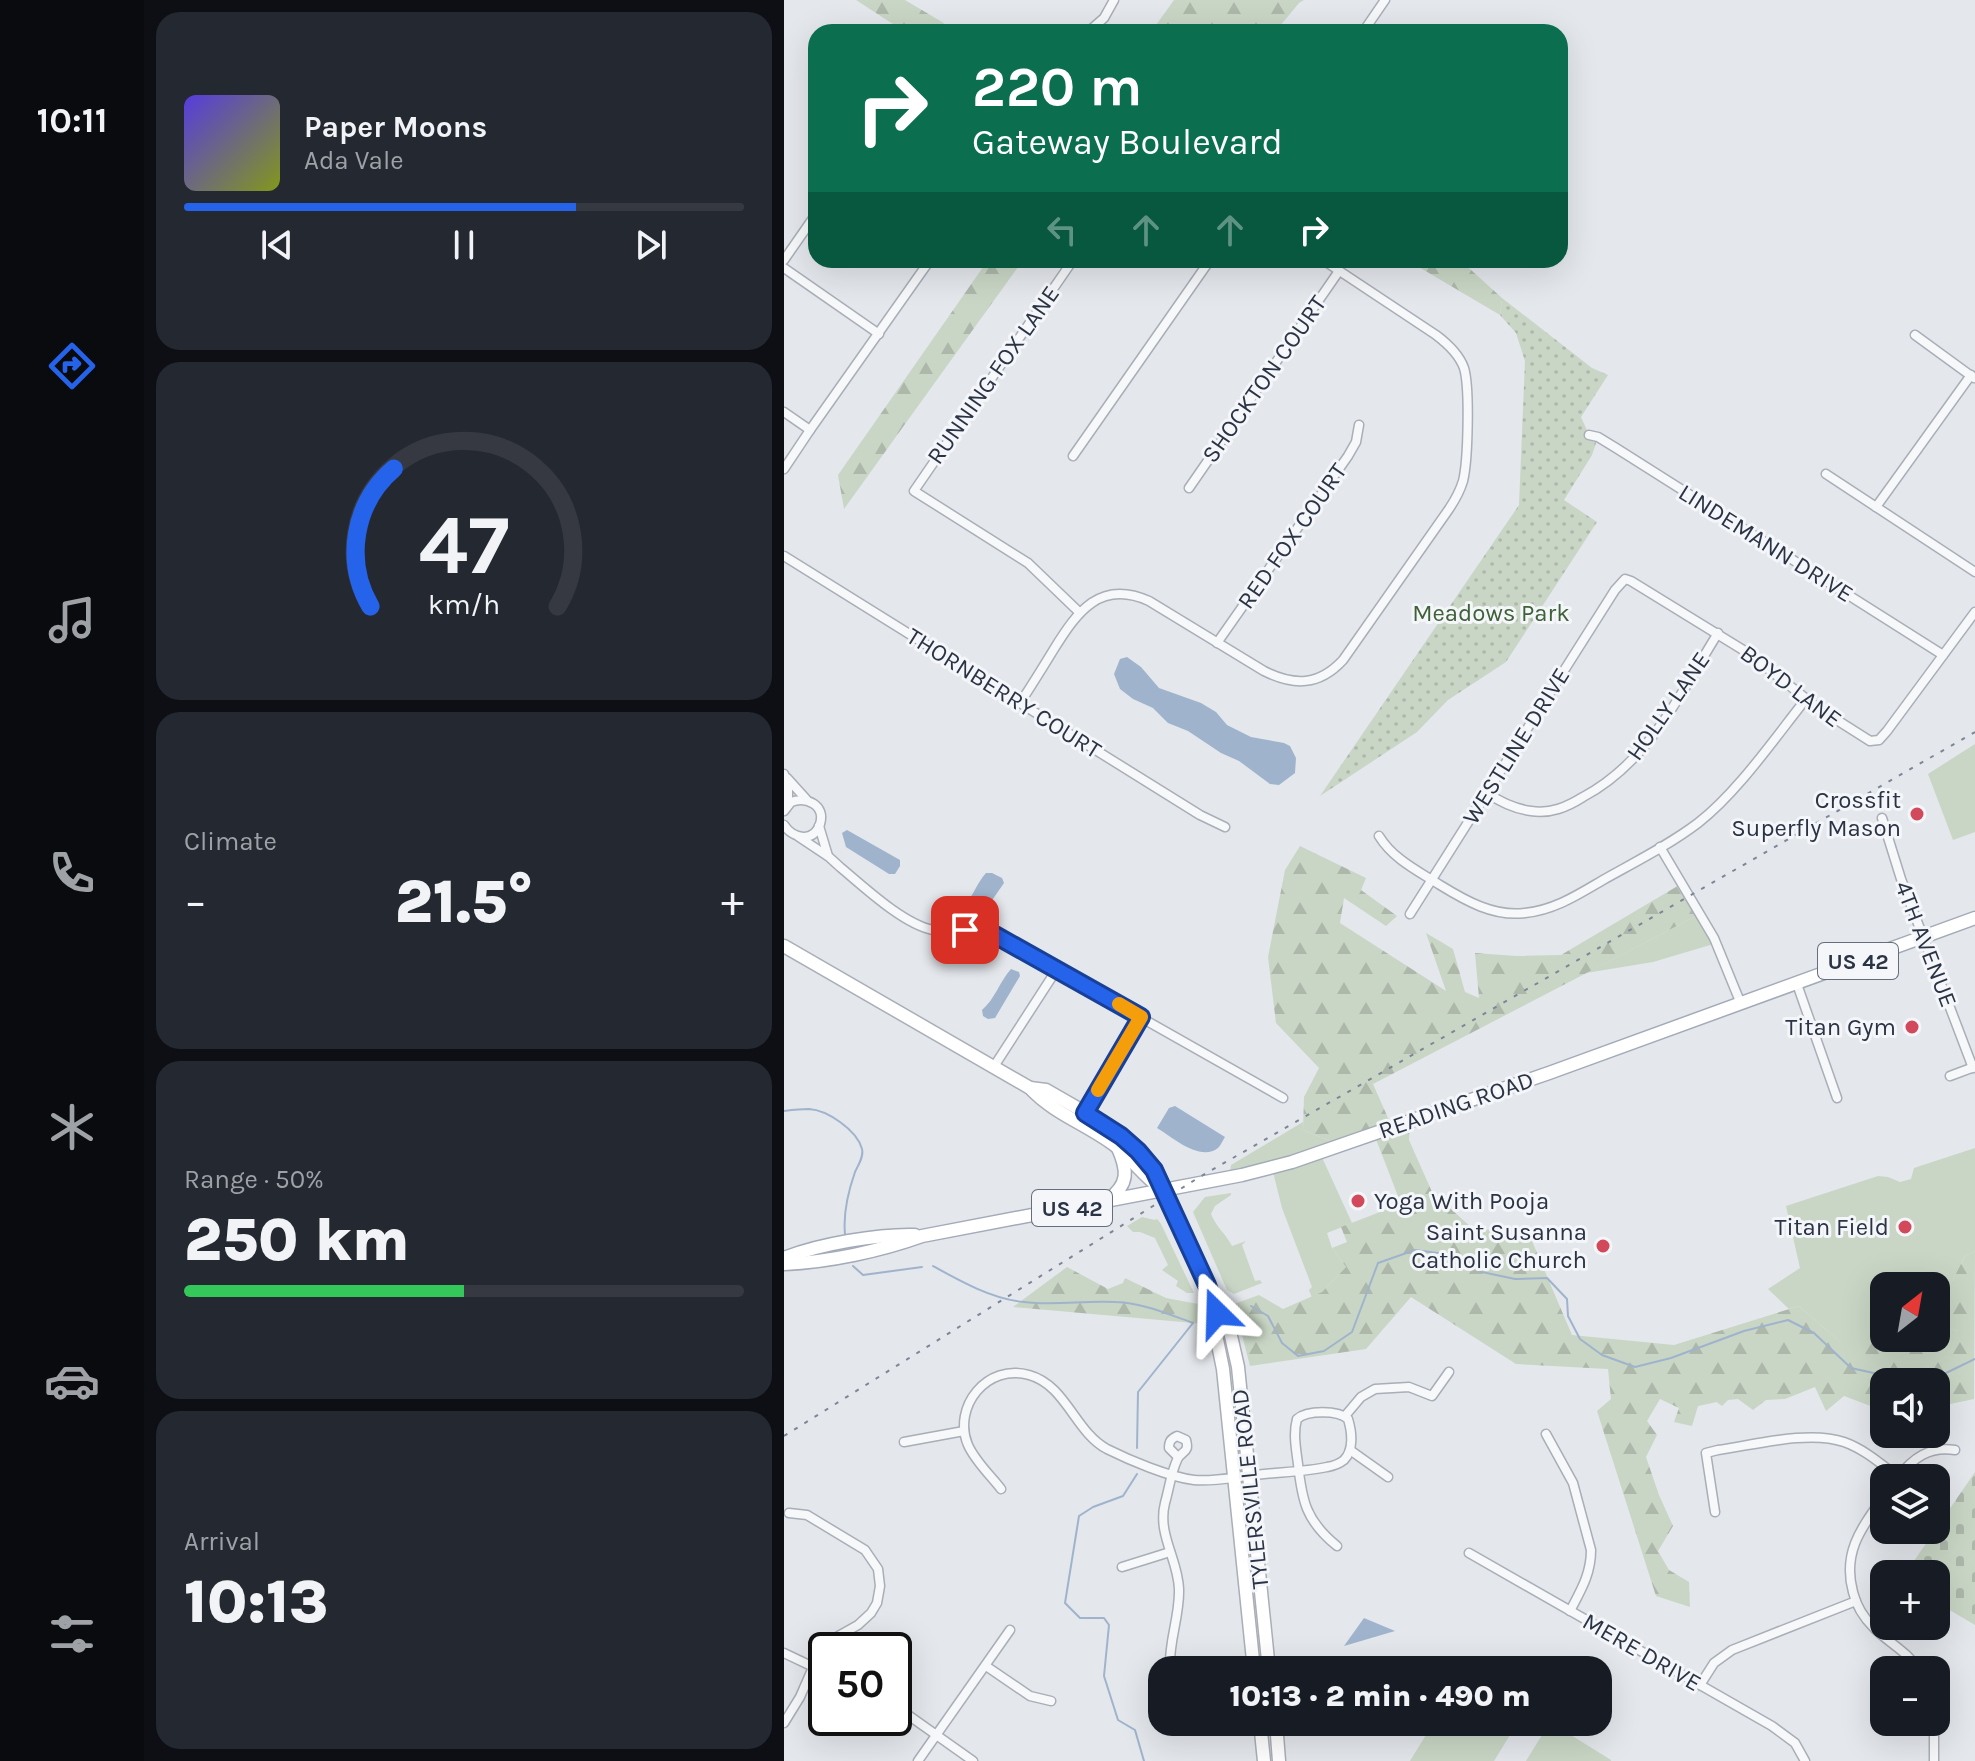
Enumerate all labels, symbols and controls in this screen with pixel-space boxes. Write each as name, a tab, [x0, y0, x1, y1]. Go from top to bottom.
text: 220 m	[972, 54, 1143, 119]
icon: right	[840, 56, 944, 160]
text: 10:11	[37, 99, 107, 141]
text: Paper Moons	[304, 109, 487, 145]
text: Gateway Boulevard	[972, 121, 1283, 163]
text: Ada Vale	[304, 145, 404, 176]
icon: left	[1040, 208, 1084, 252]
icon: ahead	[1124, 208, 1168, 252]
icon: ahead	[1208, 208, 1252, 252]
icon: right	[1292, 208, 1336, 252]
icon: previous	[255, 223, 299, 267]
icon: pause	[442, 223, 486, 267]
icon: next	[629, 223, 673, 267]
street label: RUNNING FOX LANE	[921, 280, 1065, 470]
street label: SHOCKTON COURT	[1196, 290, 1332, 468]
icon: directions	[44, 338, 100, 394]
street label: RED FOX COURT	[1231, 458, 1353, 614]
street label: LINDEMANN DRIVE	[1674, 478, 1858, 608]
text: 47	[419, 496, 509, 593]
text: km/h	[428, 588, 500, 621]
icon: music	[44, 592, 100, 648]
park label: Meadows Park	[1412, 599, 1570, 627]
street label: THORNBERRY COURT	[902, 622, 1106, 764]
street label: BOYD LANE	[1735, 639, 1847, 733]
street label: HOLLY LANE	[1620, 646, 1716, 766]
street label: WESTLINE DRIVE	[1457, 663, 1575, 829]
place label: Crossfit Superfly Mason	[1731, 786, 1901, 842]
marker: Crossfit Superfly Mason	[1908, 805, 1926, 823]
text: Climate	[184, 826, 277, 857]
icon: phone	[44, 845, 100, 901]
text: 21.5°	[395, 867, 533, 937]
text: −	[184, 876, 207, 927]
text: +	[721, 876, 744, 927]
street label: 4TH AVENUE	[1889, 877, 1963, 1011]
pin	[931, 896, 999, 964]
icon: arrive	[943, 908, 987, 952]
road number: US 42	[1818, 943, 1898, 979]
place label: Titan Gym	[1785, 1013, 1896, 1041]
marker: Titan Gym	[1903, 1018, 1921, 1036]
street label: READING ROAD	[1375, 1065, 1537, 1145]
icon: climate	[44, 1099, 100, 1155]
text: Range · 50%	[184, 1164, 324, 1195]
place label: Yoga With Pooja	[1374, 1187, 1549, 1215]
road number: US 42	[1032, 1190, 1112, 1226]
marker: Yoga With Pooja	[1349, 1192, 1367, 1210]
text: 250 km	[184, 1205, 410, 1275]
place label: Titan Field	[1774, 1213, 1889, 1241]
place label: Saint Susanna Catholic Church	[1411, 1218, 1587, 1274]
marker: Titan Field	[1896, 1218, 1914, 1236]
marker: Saint Susanna Catholic Church	[1594, 1237, 1612, 1255]
position arrow	[1175, 1271, 1259, 1355]
north arrow	[1870, 1272, 1950, 1352]
map controls	[1870, 1272, 1950, 1736]
icon: car	[44, 1353, 100, 1409]
button: sound	[1870, 1368, 1950, 1448]
street label: TYLERSVILLE ROAD	[1226, 1388, 1274, 1590]
button: layers	[1870, 1464, 1950, 1544]
text: Arrival	[184, 1526, 260, 1557]
button: +	[1870, 1560, 1950, 1640]
text: 10:13	[184, 1567, 328, 1637]
icon: filters	[44, 1606, 100, 1662]
street label: MERE DRIVE	[1578, 1607, 1706, 1697]
speed limit sign: 50	[808, 1632, 912, 1736]
button: −	[1870, 1656, 1950, 1736]
text: 10:13 · 2 min · 490 m	[1229, 1678, 1531, 1714]

